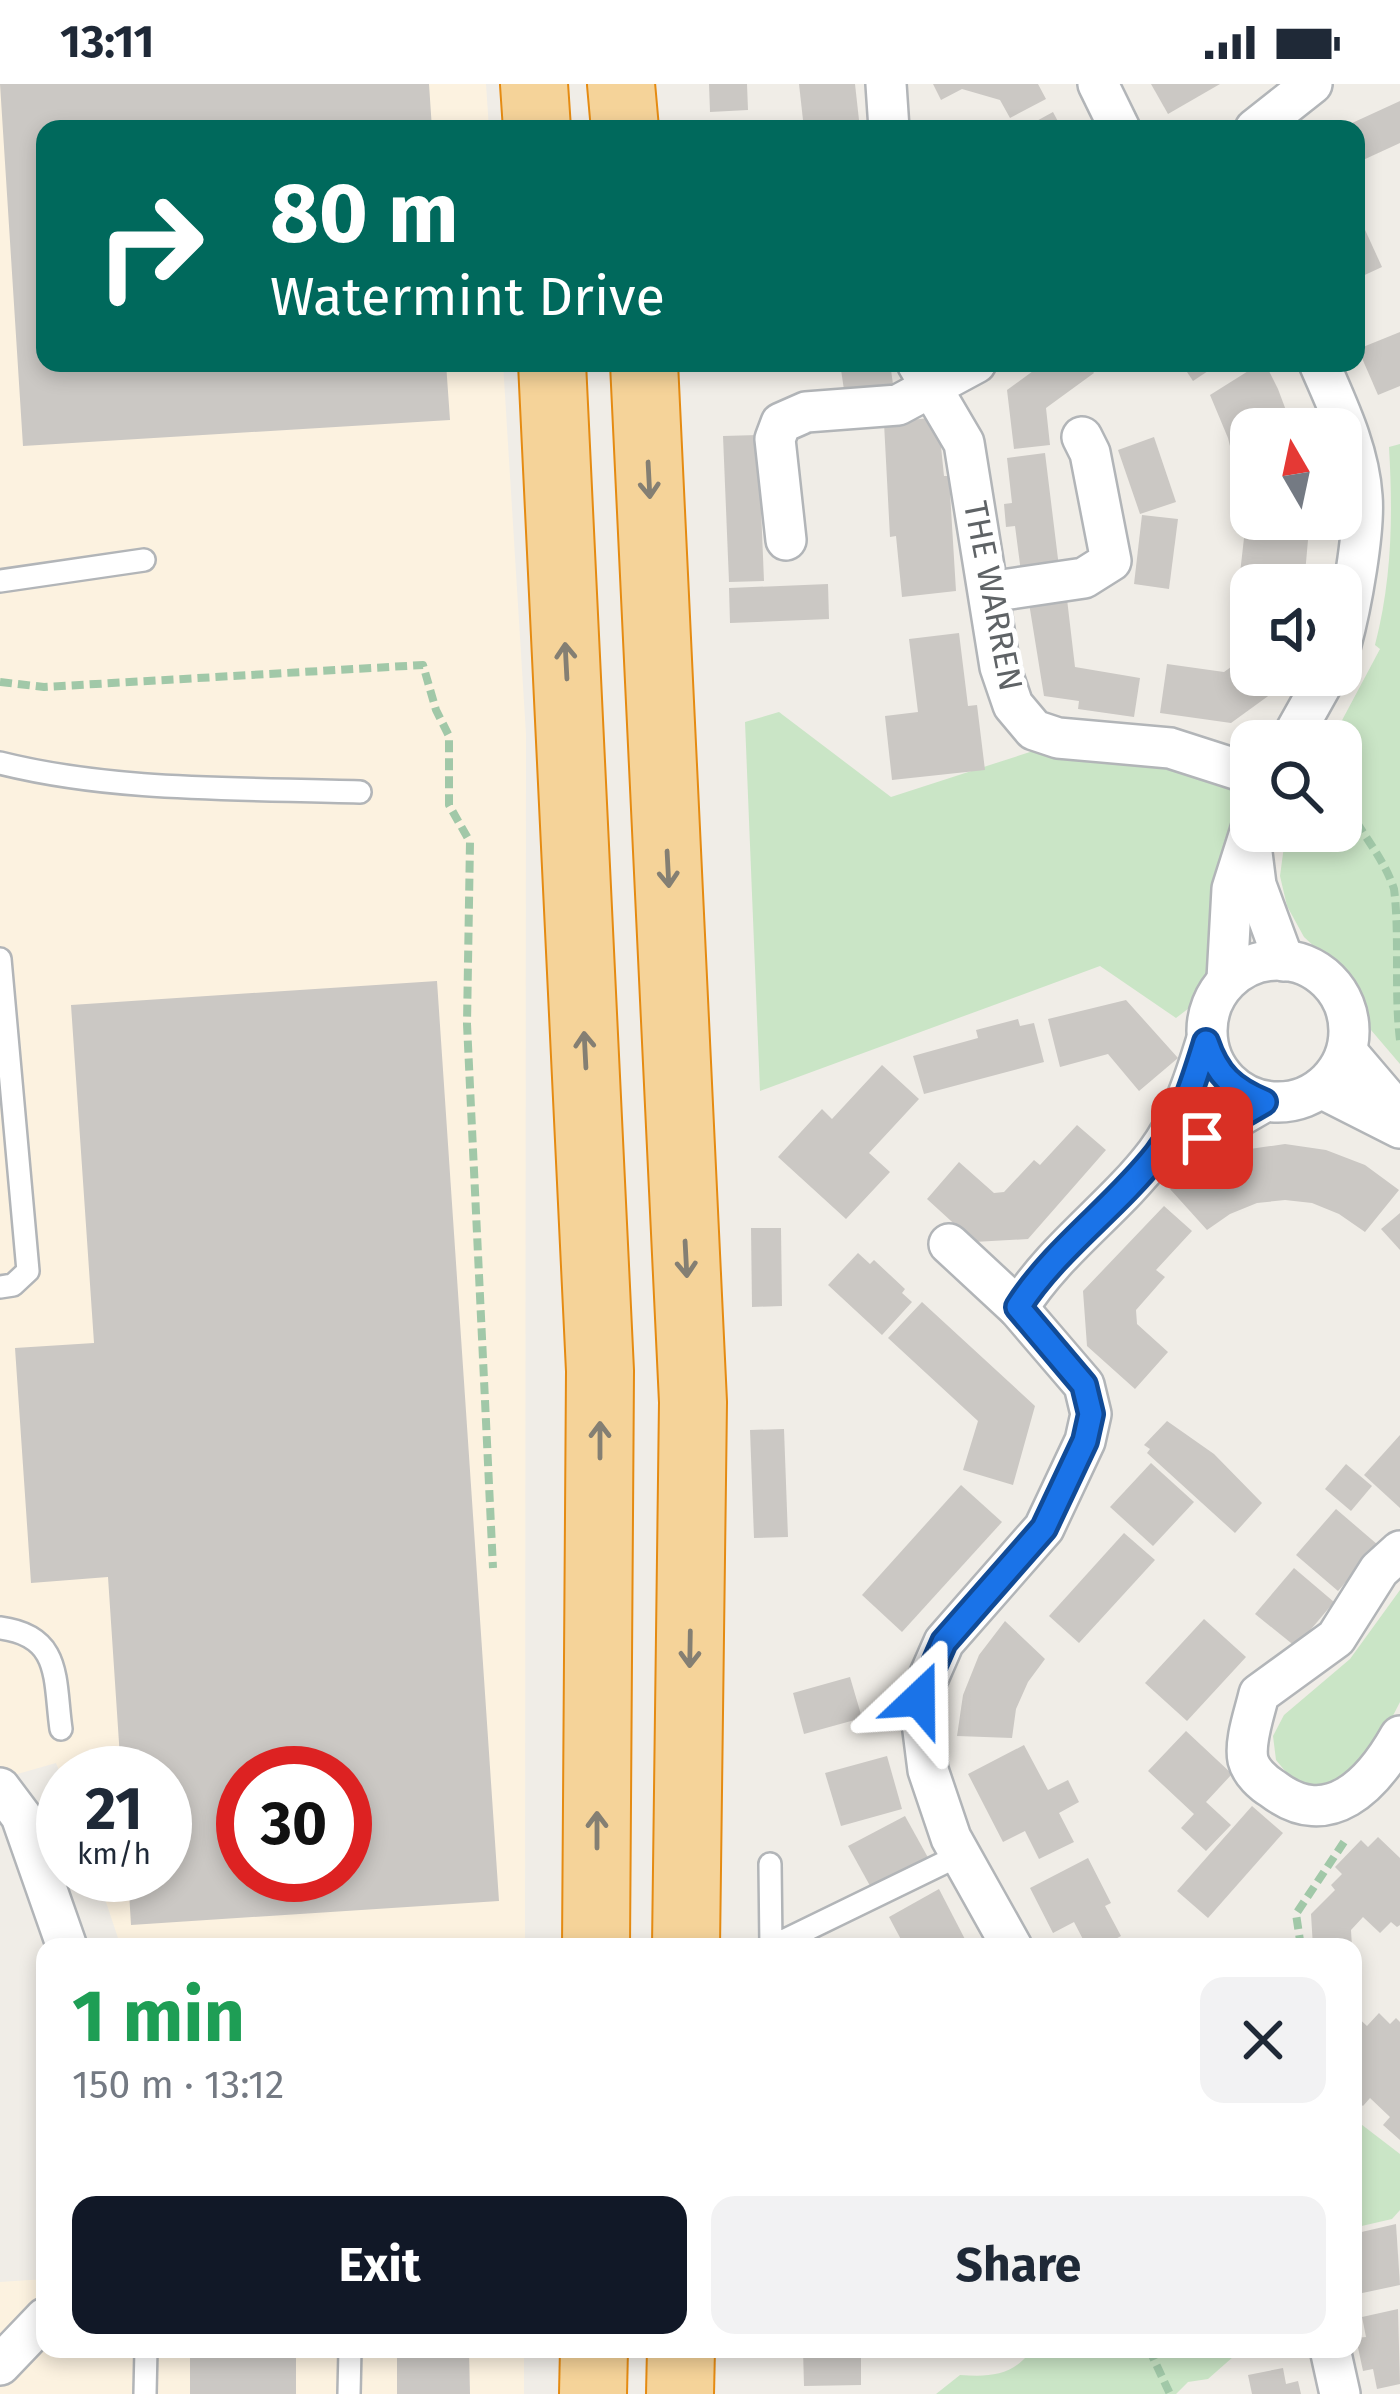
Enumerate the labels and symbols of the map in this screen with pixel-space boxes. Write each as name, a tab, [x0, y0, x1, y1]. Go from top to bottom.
north arrow	[1230, 408, 1362, 540]
one-way arrow	[638, 460, 661, 499]
street label: THE WARREN	[955, 498, 1031, 694]
one-way arrow	[554, 642, 577, 681]
one-way arrow	[657, 849, 680, 888]
one-way arrow	[573, 1031, 596, 1070]
pin	[1151, 1087, 1253, 1189]
one-way arrow	[675, 1239, 698, 1278]
one-way arrow	[589, 1421, 611, 1460]
one-way arrow	[678, 1629, 701, 1668]
position arrow	[856, 1636, 982, 1762]
speed limit sign: 30	[216, 1746, 372, 1902]
one-way arrow	[586, 1811, 608, 1850]

